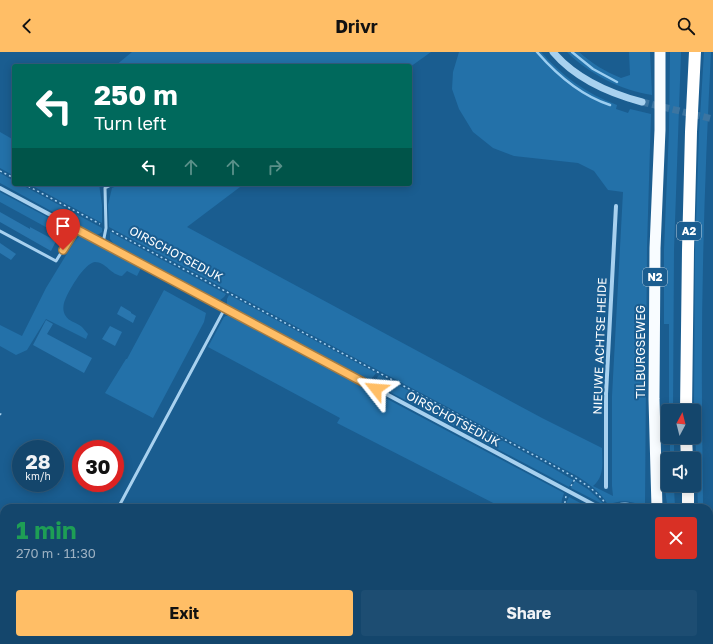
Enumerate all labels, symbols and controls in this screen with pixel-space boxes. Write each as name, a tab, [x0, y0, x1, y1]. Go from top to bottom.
icon: back	[16, 15, 38, 37]
text: Drivr	[335, 15, 378, 37]
icon: search	[675, 15, 697, 37]
text: 250 m	[94, 78, 178, 111]
icon: left	[28, 80, 80, 132]
text: Turn left	[94, 112, 167, 134]
icon: left	[138, 156, 160, 178]
icon: ahead	[180, 156, 202, 178]
icon: ahead	[222, 156, 244, 178]
icon: right	[264, 156, 286, 178]
pin	[46, 209, 80, 250]
icon: arrive	[52, 215, 74, 237]
road number: A2	[677, 222, 701, 240]
street label: OIRSCHOTSEDIJK	[127, 223, 226, 285]
road number: N2	[643, 268, 667, 286]
street label: NIEUWE ACHTSE HEIDE	[590, 277, 609, 415]
street label: TILBURGSEWEG	[633, 305, 648, 399]
position arrow	[355, 368, 397, 410]
street label: OIRSCHOTSEDIJK	[404, 388, 503, 450]
north arrow	[661, 404, 701, 444]
map controls	[661, 404, 701, 492]
speed limit sign: 30	[72, 440, 124, 492]
text: 28	[25, 449, 50, 473]
button: sound	[661, 452, 701, 492]
text: km/h	[25, 470, 51, 482]
text: 1 min	[16, 515, 76, 544]
button: close	[655, 517, 697, 559]
text: 270 m · 11:30	[16, 545, 96, 561]
button: Exit	[16, 590, 353, 636]
button: Share	[361, 590, 697, 636]

